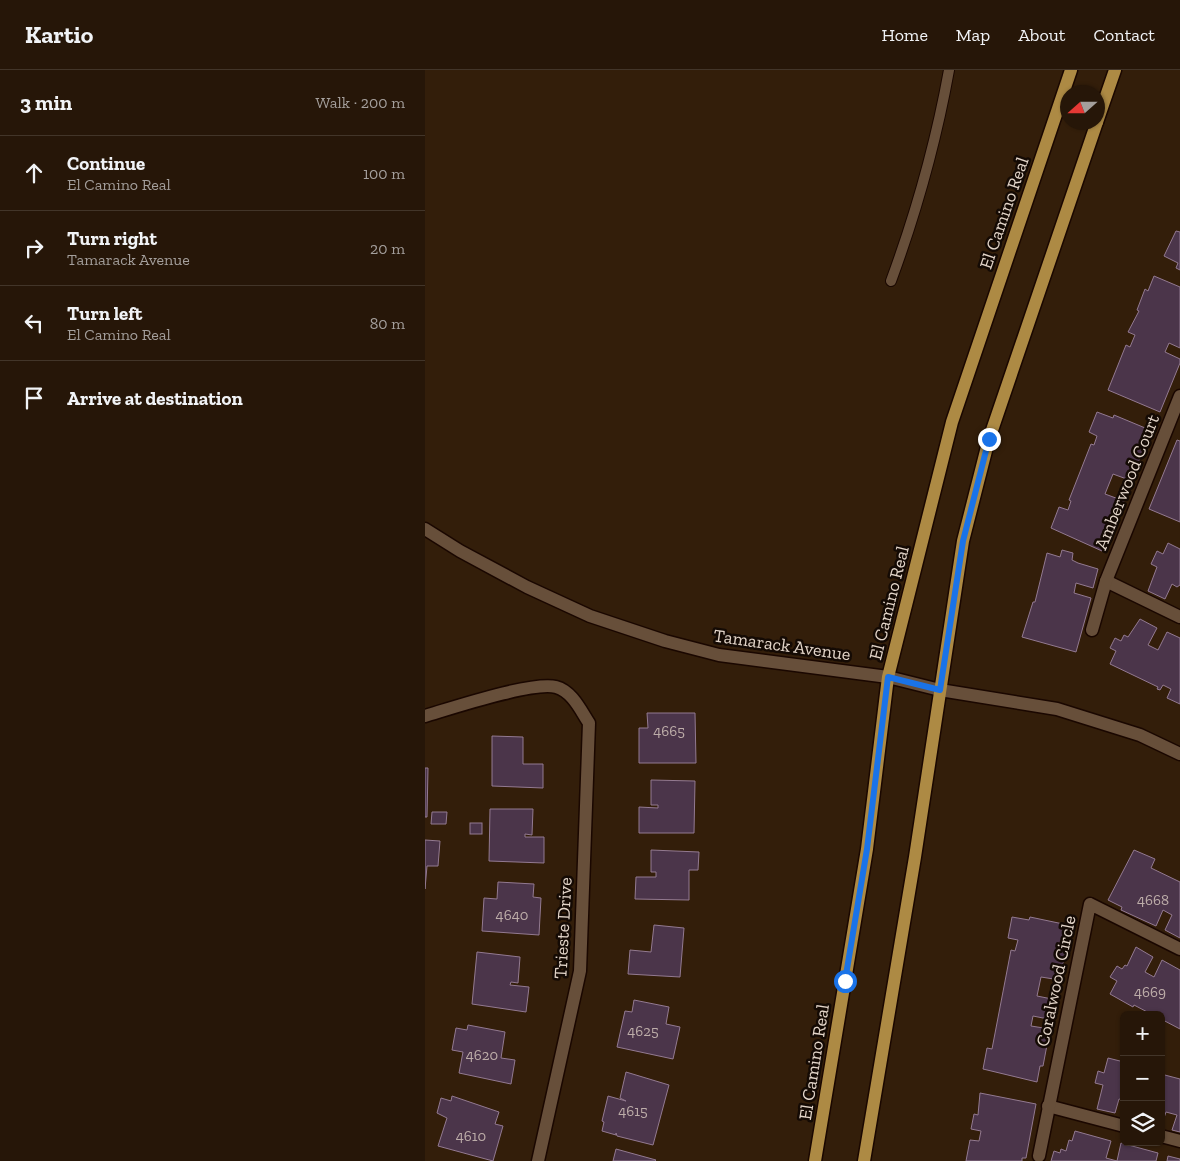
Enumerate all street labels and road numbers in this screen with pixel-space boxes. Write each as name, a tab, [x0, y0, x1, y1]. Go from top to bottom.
street label: El Camino Real	[975, 154, 1033, 272]
street label: Amberwood Court	[1090, 411, 1164, 553]
street label: El Camino Real	[864, 543, 914, 662]
street label: Tamarack Avenue	[712, 624, 852, 666]
street label: Trieste Drive	[549, 877, 577, 979]
street label: Coralwood Circle	[1031, 913, 1081, 1049]
street label: El Camino Real	[794, 1002, 834, 1121]

